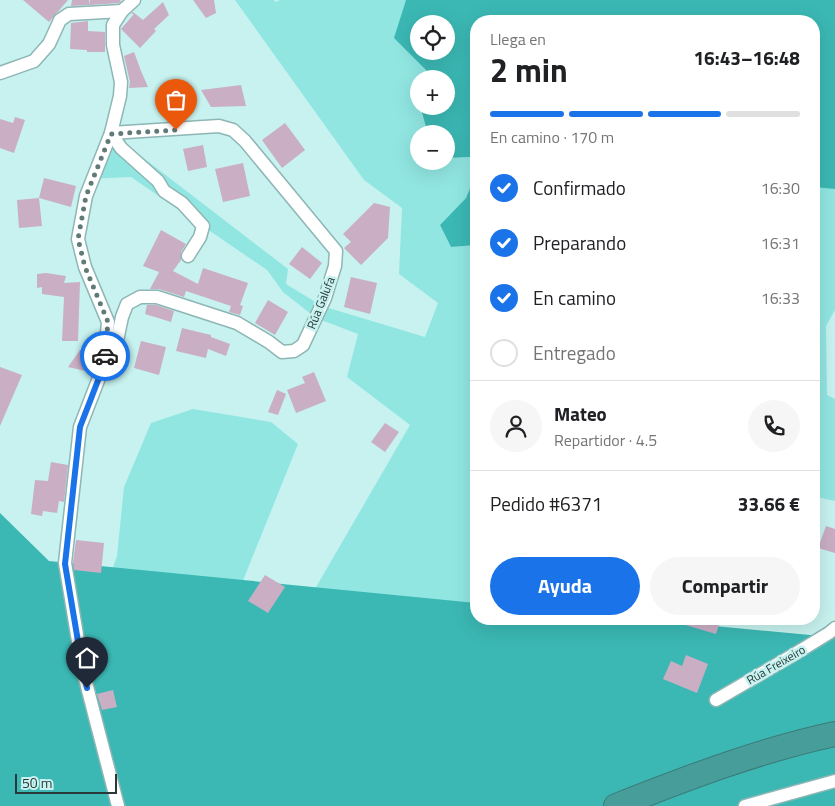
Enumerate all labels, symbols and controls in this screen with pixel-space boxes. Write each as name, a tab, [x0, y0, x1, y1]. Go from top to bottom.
map controls	[410, 15, 455, 170]
button: locate	[410, 15, 455, 60]
text: Llega en	[490, 27, 546, 51]
text: 16:43–16:48	[693, 43, 800, 72]
text: 2 min	[490, 46, 568, 94]
button: +	[410, 70, 455, 115]
pin	[155, 79, 197, 130]
icon: bag	[162, 86, 190, 114]
button: −	[410, 125, 455, 170]
text: En camino · 170 m	[490, 125, 614, 149]
text: Confirmado	[533, 173, 626, 202]
icon: check	[490, 174, 518, 202]
text: 16:30	[761, 176, 800, 200]
text: Preparando	[533, 228, 626, 257]
icon: check	[490, 229, 518, 257]
text: 16:31	[761, 231, 800, 255]
street label: Rúa Galufa	[301, 274, 340, 332]
text: En camino	[533, 283, 616, 312]
icon: check	[490, 284, 518, 312]
text: 16:33	[761, 286, 800, 310]
courier	[80, 331, 130, 381]
text: Entregado	[533, 338, 616, 367]
icon: car	[91, 342, 119, 370]
text: Mateo	[554, 399, 607, 428]
button: person	[490, 400, 542, 452]
button: phone	[748, 400, 800, 452]
text: Repartidor · 4.5	[554, 428, 657, 452]
text: Pedido #6371	[490, 489, 602, 518]
text: 33.66 €	[738, 489, 800, 518]
button: Ayuda	[490, 557, 640, 615]
button: Compartir	[650, 557, 800, 615]
pin	[66, 637, 108, 688]
street label: Rúa Freixeiro	[743, 640, 809, 689]
icon: home	[73, 644, 101, 672]
scale bar	[15, 771, 118, 794]
text: 50 m	[22, 772, 52, 793]

